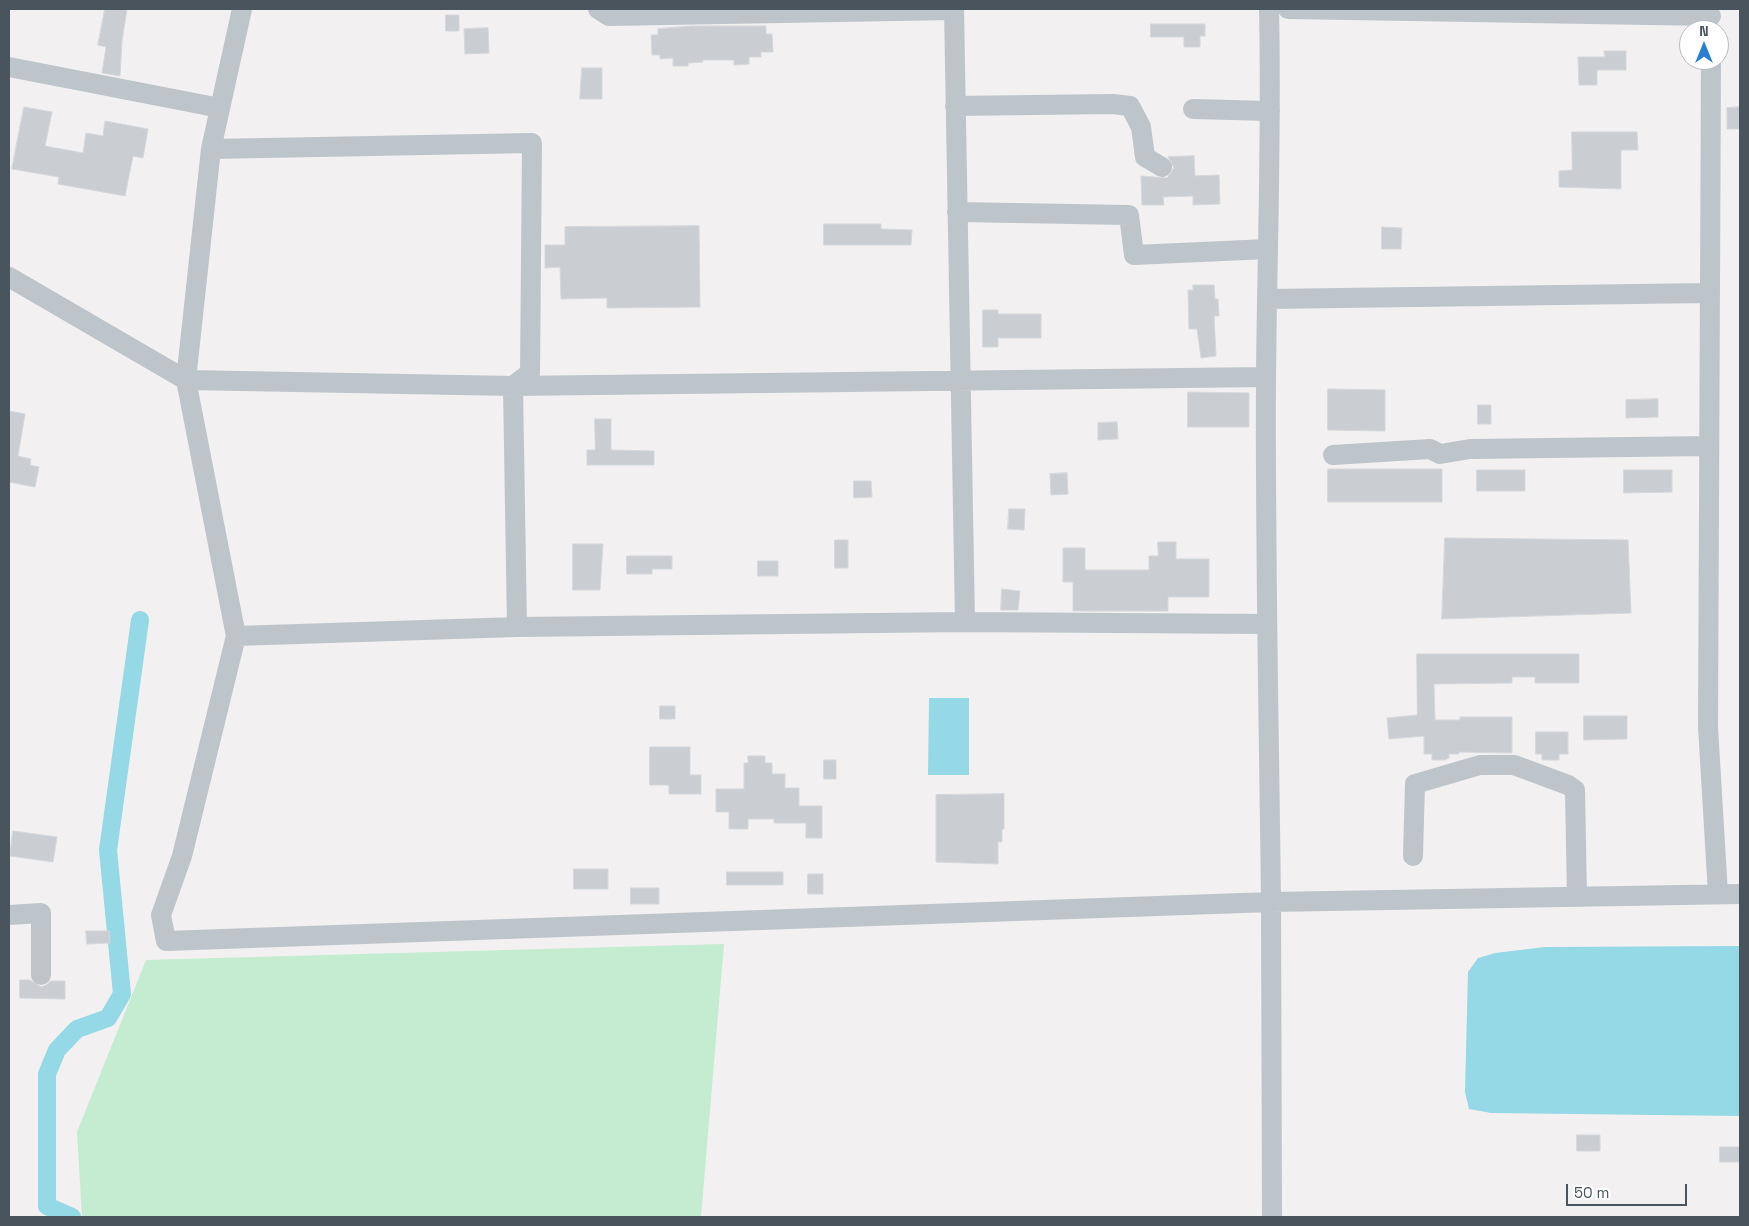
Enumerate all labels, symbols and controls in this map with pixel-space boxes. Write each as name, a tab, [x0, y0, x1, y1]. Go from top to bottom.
north arrow	[1679, 20, 1729, 70]
text: N	[1699, 22, 1709, 40]
scale bar	[1569, 1174, 1690, 1206]
text: 50 m	[1574, 1183, 1609, 1202]

